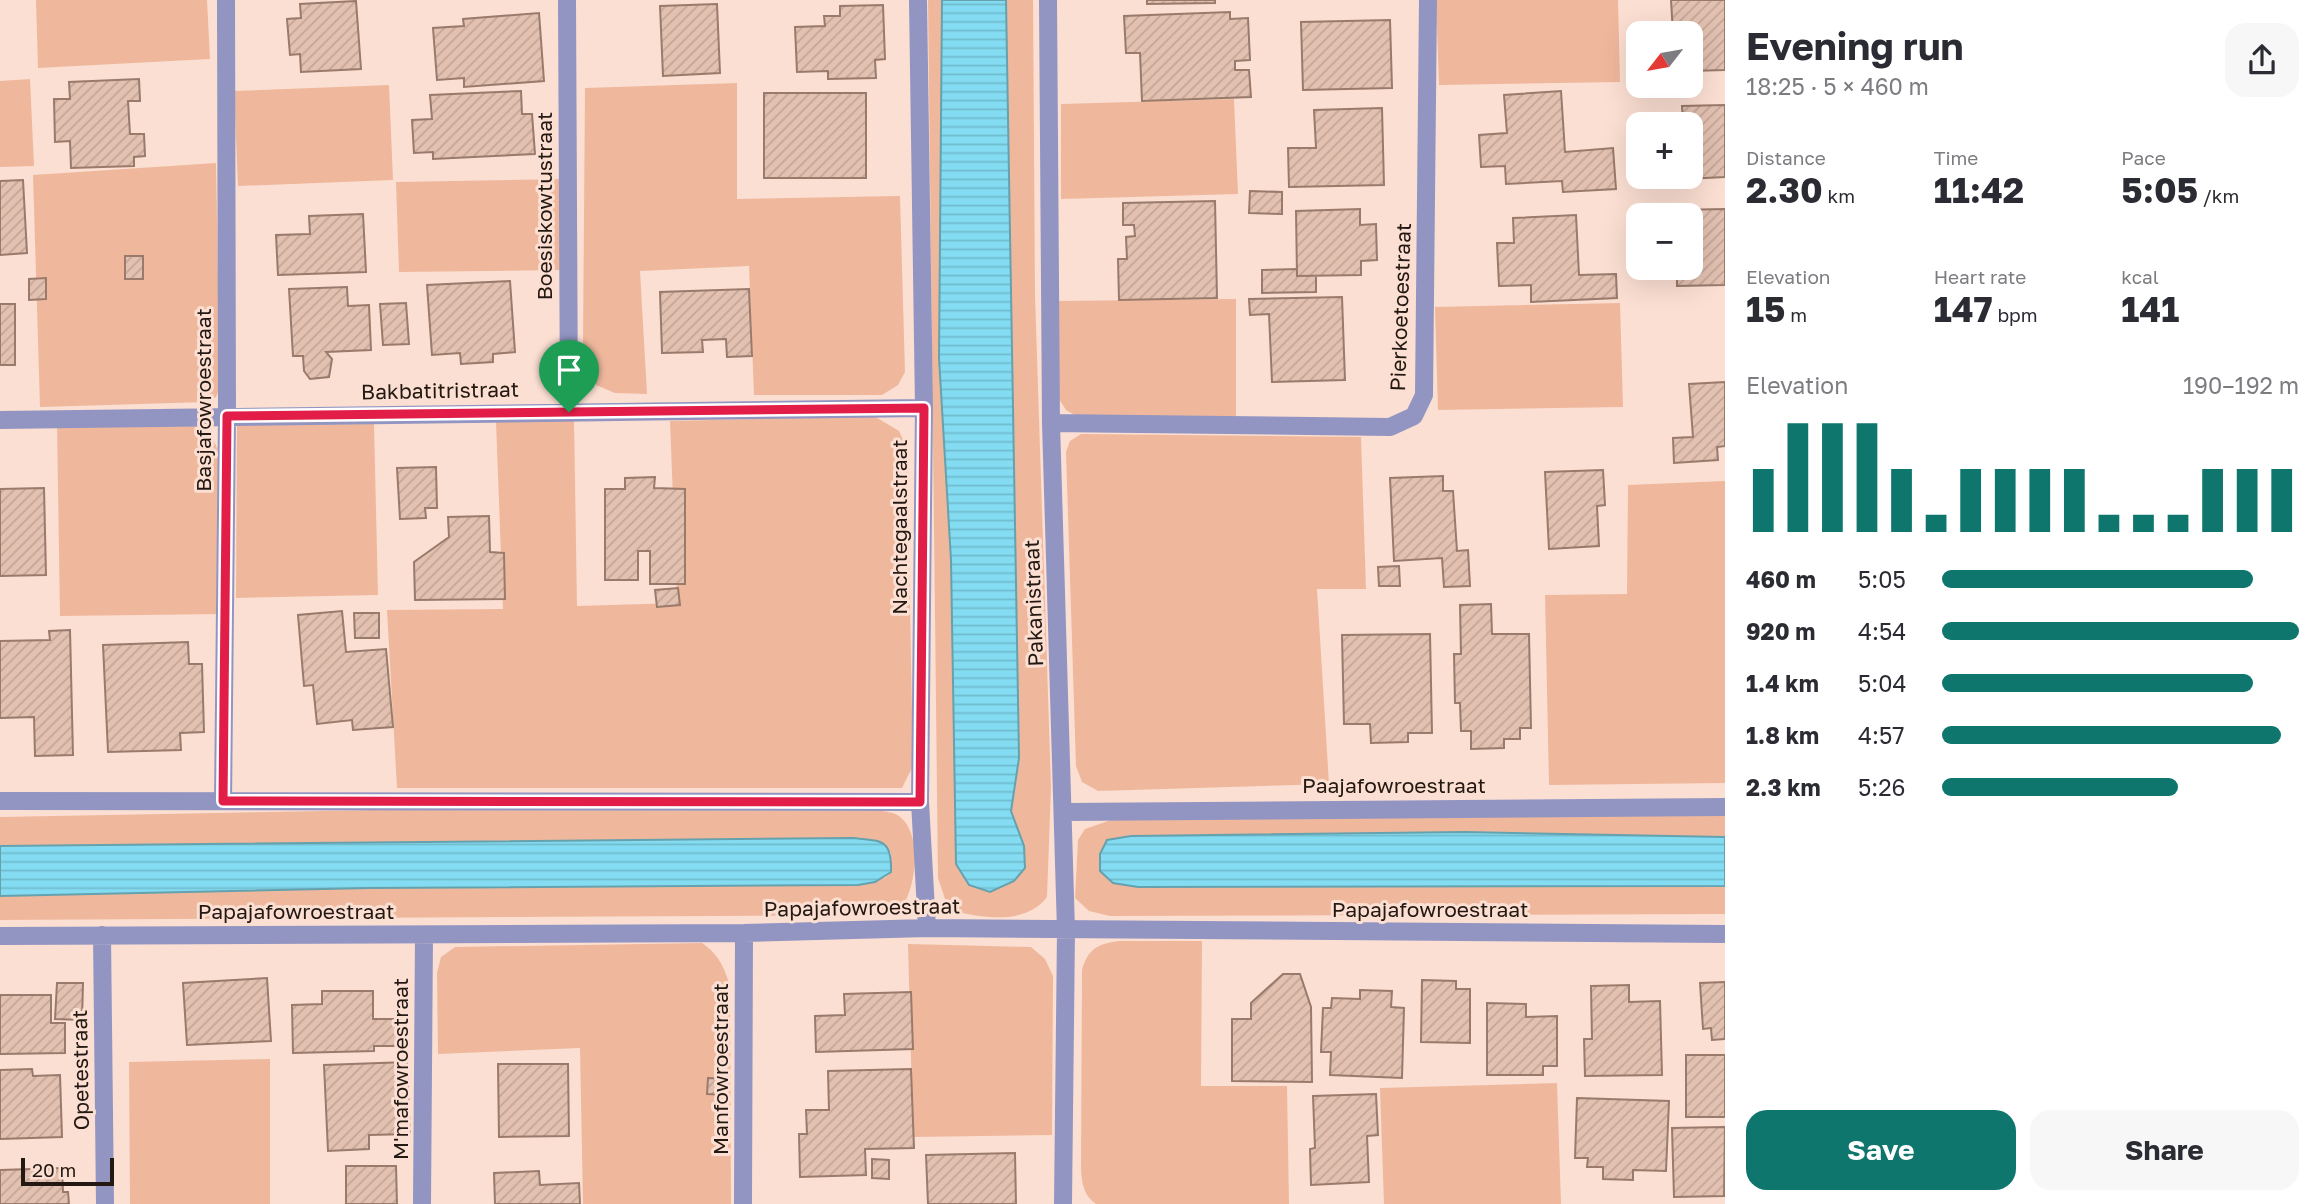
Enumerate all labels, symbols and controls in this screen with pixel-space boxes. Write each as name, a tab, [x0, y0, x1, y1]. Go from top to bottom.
north arrow	[1626, 21, 1703, 98]
map controls	[1626, 21, 1703, 280]
text: Evening run	[1746, 23, 1964, 68]
button: share	[2225, 23, 2299, 97]
text: 18:25 · 5 × 460 m	[1746, 72, 1929, 100]
street label: Boesiskowtustraat	[531, 112, 557, 300]
button: +	[1626, 112, 1703, 189]
text: Distance	[1746, 146, 1826, 169]
text: Time	[1934, 146, 1978, 169]
text: Pace	[2121, 146, 2166, 169]
text: 2.30	[1746, 169, 1823, 211]
text: 11:42	[1934, 169, 2024, 211]
text: 5:05	[2121, 169, 2198, 211]
text: km	[1823, 184, 1855, 207]
text: /km	[2198, 184, 2239, 207]
button: −	[1626, 203, 1703, 280]
street label: Pierkoetoestraat	[1384, 222, 1416, 392]
text: Elevation	[1746, 265, 1831, 288]
text: Heart rate	[1934, 265, 2026, 288]
text: kcal	[2121, 265, 2159, 288]
text: 15	[1746, 288, 1785, 330]
text: 147	[1934, 288, 1993, 330]
text: 141	[2121, 288, 2179, 330]
text: m	[1785, 303, 1807, 326]
text: bpm	[1993, 303, 2038, 326]
street label: Basjafowroestraat	[190, 308, 216, 492]
pin	[539, 340, 599, 412]
icon: arrive	[550, 351, 588, 389]
text: Elevation	[1746, 371, 1848, 399]
text: 190–192 m	[2183, 371, 2299, 399]
street label: Bakbatitristraat	[361, 376, 519, 404]
street label: Nachtegaalstraat	[886, 439, 912, 615]
street label: Pakanistraat	[1018, 539, 1048, 667]
text: 460 m	[1746, 565, 1816, 593]
text: 5:05	[1858, 565, 1906, 593]
text: 920 m	[1746, 617, 1815, 645]
text: 4:54	[1858, 617, 1906, 645]
text: 1.4 km	[1746, 669, 1819, 697]
text: 5:04	[1858, 669, 1907, 697]
text: 1.8 km	[1746, 721, 1819, 749]
text: 4:57	[1858, 721, 1904, 749]
street label: Paajafowroestraat	[1302, 772, 1486, 798]
text: 2.3 km	[1746, 773, 1821, 801]
text: 5:26	[1858, 773, 1906, 801]
street label: Papajafowroestraat	[763, 892, 961, 922]
street label: Papajafowroestraat	[1332, 896, 1528, 922]
street label: Papajafowroestraat	[198, 898, 394, 924]
street label: M'mafowroestraat	[387, 978, 413, 1160]
street label: Manfowroestraat	[707, 983, 733, 1155]
street label: Opetestraat	[66, 1009, 94, 1131]
button: Save	[1746, 1110, 2016, 1190]
button: Share	[2030, 1110, 2299, 1190]
scale bar	[21, 1155, 114, 1187]
text: 20 m	[32, 1158, 76, 1181]

